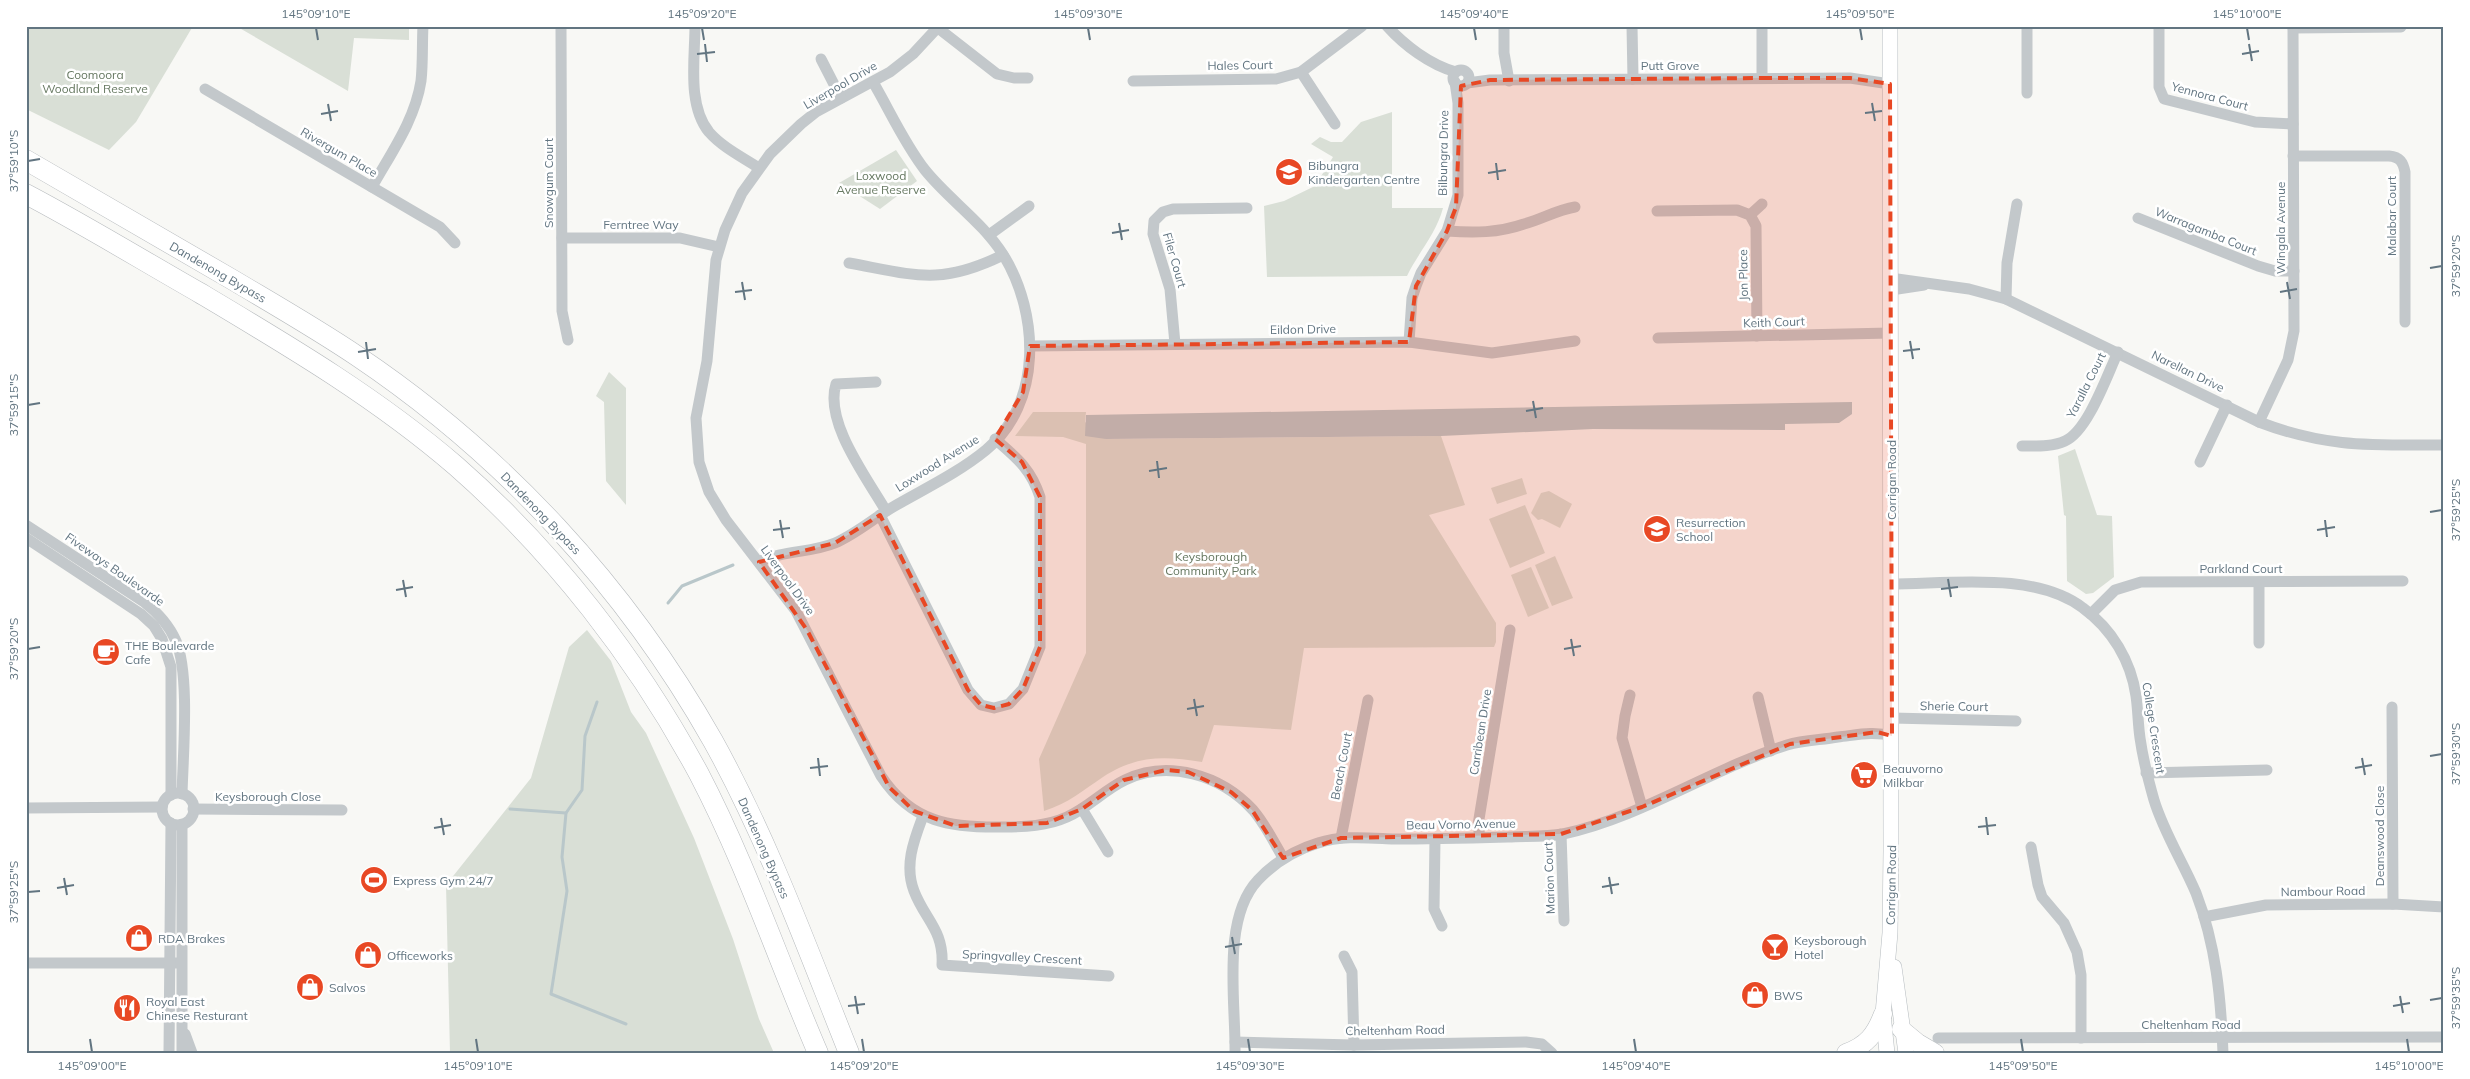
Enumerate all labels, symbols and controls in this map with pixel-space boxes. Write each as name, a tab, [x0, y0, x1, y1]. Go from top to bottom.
text: 145°09'10"E	[281, 6, 351, 21]
text: 145°09'20"E	[667, 6, 737, 21]
text: 145°09'30"E	[1053, 6, 1123, 21]
text: 145°09'40"E	[1439, 6, 1509, 21]
text: 145°09'50"E	[1825, 6, 1895, 21]
text: 145°10'00"E	[2212, 6, 2282, 21]
street label: Hales Court	[1207, 57, 1273, 73]
street label: Liverpool Drive	[801, 58, 879, 112]
street label: Putt Grove	[1641, 58, 1699, 73]
park label: Coomoora Woodland Reserve	[42, 67, 148, 96]
street label: Yennora Court	[2169, 78, 2250, 113]
street label: Bilbungra Drive	[1435, 110, 1451, 196]
street label: Rivergum Place	[298, 124, 380, 180]
text: 37°59'10"S	[6, 130, 21, 192]
street label: Snowgum Court	[541, 138, 556, 228]
school or university icon: Bibungra Kindergarten Centre	[1274, 157, 1304, 187]
place label: Bibungra Kindergarten Centre	[1308, 158, 1420, 187]
park label: Loxwood Avenue Reserve	[836, 168, 926, 197]
street label: Malabar Court	[2384, 176, 2399, 256]
street label: Wingala Avenue	[2273, 182, 2288, 274]
street label: Warragamba Court	[2153, 204, 2259, 258]
street label: Ferntree Way	[603, 217, 679, 232]
street label: Filer Court	[1160, 231, 1190, 289]
text: 37°59'20"S	[2448, 235, 2463, 297]
street label: Dandenong Bypass	[167, 238, 269, 306]
street label: Jon Place	[1735, 249, 1751, 301]
street label: Keith Court	[1743, 313, 1805, 331]
street label: Eildon Drive	[1270, 321, 1336, 337]
street label: Narellan Drive	[2149, 347, 2227, 395]
street label: Yaralla Court	[2063, 350, 2109, 421]
text: 37°59'15"S	[6, 374, 21, 436]
street label: Loxwood Avenue	[892, 431, 982, 495]
street label: Corrigan Road	[1884, 440, 1899, 520]
street label: Dandenong Bypass	[498, 469, 584, 557]
text: 37°59'25"S	[2448, 479, 2463, 541]
school or university icon: Resurrection School	[1642, 514, 1672, 544]
place label: Resurrection School	[1676, 515, 1746, 544]
street label: Fiveways Boulevarde	[62, 529, 168, 609]
street label: Liverpool Drive	[758, 542, 818, 618]
park label: Keysborough Community Park	[1165, 549, 1258, 578]
street label: Parkland Court	[2199, 561, 2283, 576]
text: 37°59'20"S	[6, 618, 21, 680]
cafe icon: THE Boulevarde Cafe	[91, 637, 121, 667]
place label: THE Boulevarde Cafe	[125, 638, 214, 667]
street label: College Crescent	[2139, 681, 2169, 775]
street label: Carribean Drive	[1466, 688, 1494, 776]
street label: Sherie Court	[1920, 698, 1988, 714]
text: 37°59'30"S	[2448, 723, 2463, 785]
street label: Beach Court	[1327, 731, 1355, 801]
supermarket icon: Beauvorno Milkbar	[1849, 760, 1879, 790]
place label: Beauvorno Milkbar	[1883, 761, 1943, 790]
street label: Deanswood Close	[2372, 786, 2387, 886]
street label: Keysborough Close	[215, 789, 321, 804]
street label: Dandenong Bypass	[735, 795, 793, 901]
street label: Beau Vorno Avenue	[1406, 816, 1516, 832]
street label: Marion Court	[1540, 842, 1558, 914]
street label: Corrigan Road	[1883, 845, 1899, 925]
text: 37°59'25"S	[6, 861, 21, 923]
sports icon: Express Gym 24/7	[359, 865, 389, 895]
place label: Express Gym 24/7	[393, 873, 493, 888]
street label: Nambour Road	[2281, 883, 2365, 899]
shop icon: RDA Brakes	[124, 923, 154, 953]
place label: RDA Brakes	[158, 931, 225, 946]
bar icon: Keysborough Hotel	[1760, 932, 1790, 962]
place label: Keysborough Hotel	[1794, 933, 1867, 962]
shop icon: Officeworks	[353, 940, 383, 970]
street label: Springvalley Crescent	[962, 946, 1082, 968]
place label: Officeworks	[387, 948, 453, 963]
text: 37°59'35"S	[2448, 967, 2463, 1029]
shop icon: Salvos	[295, 972, 325, 1002]
place label: Salvos	[329, 980, 366, 995]
shop icon: BWS	[1740, 980, 1770, 1010]
place label: BWS	[1774, 988, 1803, 1003]
restaurant icon: Royal East Chinese Resturant	[112, 993, 142, 1023]
place label: Royal East Chinese Resturant	[146, 994, 248, 1023]
street label: Cheltenham Road	[2141, 1017, 2241, 1032]
street label: Cheltenham Road	[1345, 1022, 1445, 1038]
text: 145°09'00"E	[57, 1058, 127, 1073]
text: 145°09'10"E	[443, 1058, 513, 1073]
text: 145°09'20"E	[829, 1058, 899, 1073]
text: 145°09'30"E	[1215, 1058, 1285, 1073]
text: 145°09'40"E	[1601, 1058, 1671, 1073]
text: 145°09'50"E	[1988, 1058, 2058, 1073]
text: 145°10'00"E	[2374, 1058, 2444, 1073]

